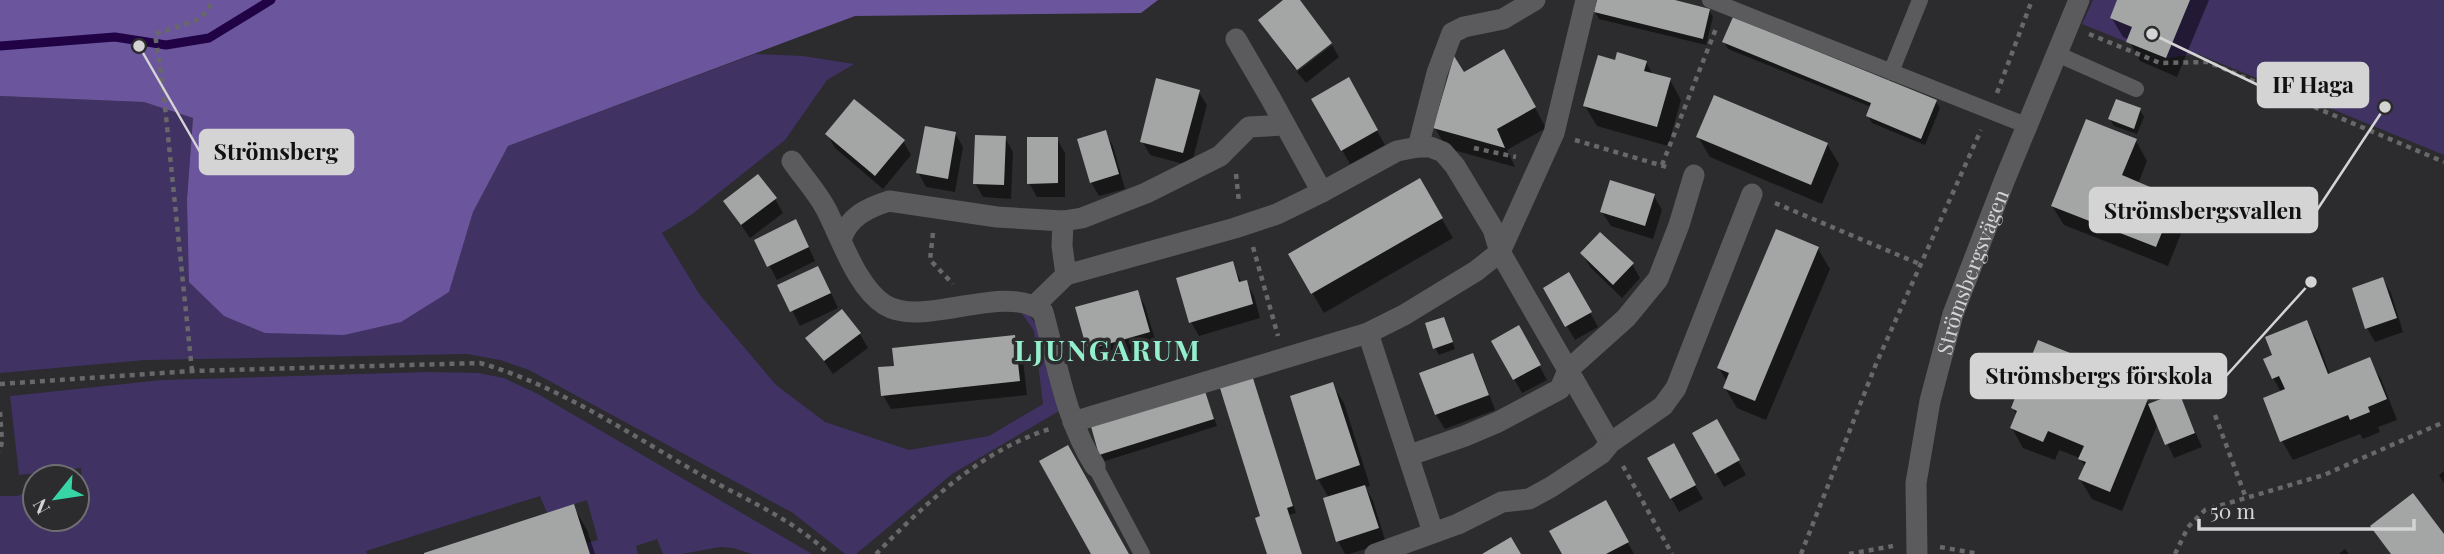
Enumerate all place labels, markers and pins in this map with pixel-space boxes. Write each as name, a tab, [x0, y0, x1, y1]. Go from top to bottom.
callout: IF Haga	[2258, 63, 2368, 107]
callout: Strömsberg	[200, 130, 353, 174]
callout: Strömsbergsvallen	[2090, 188, 2317, 232]
callout: Strömsbergs förskola	[1971, 354, 2226, 398]

